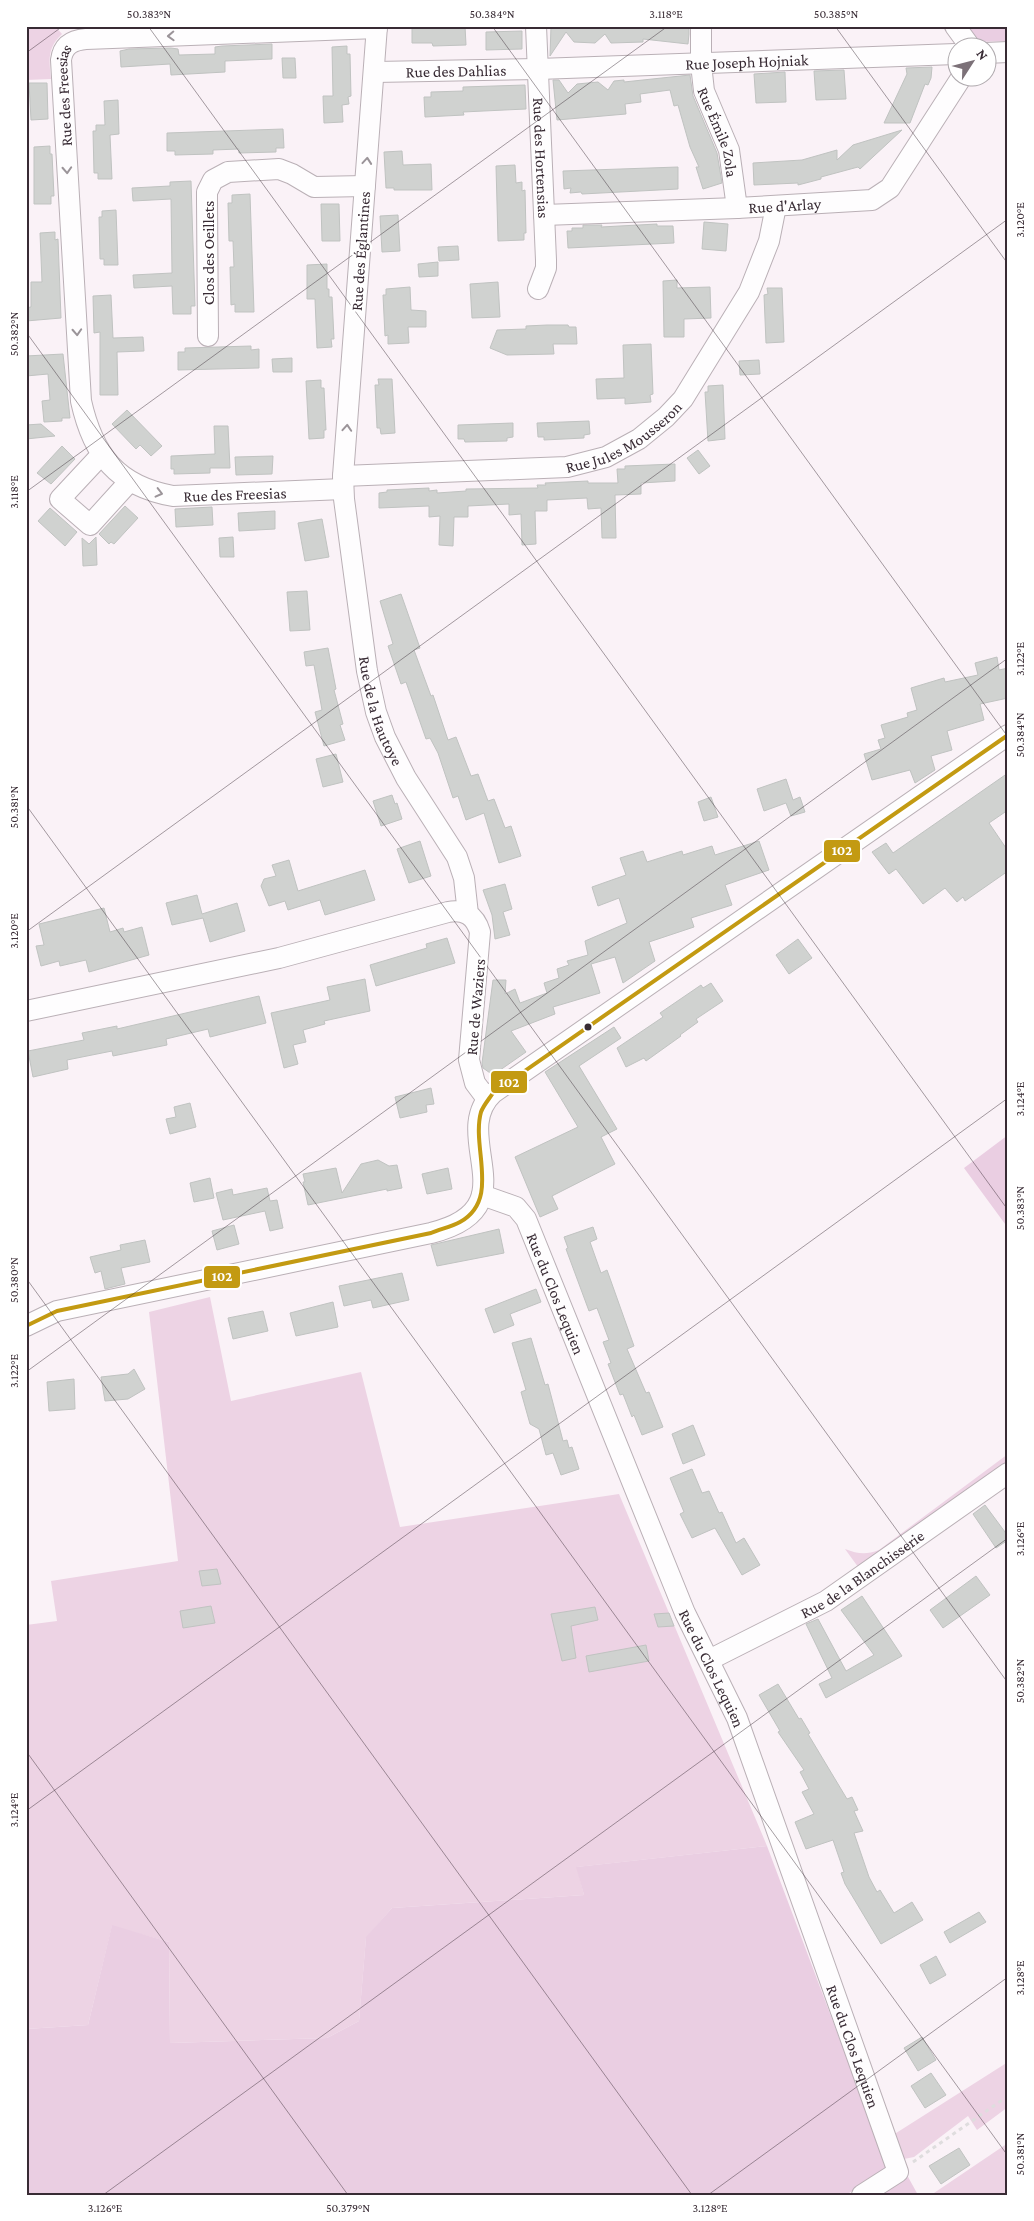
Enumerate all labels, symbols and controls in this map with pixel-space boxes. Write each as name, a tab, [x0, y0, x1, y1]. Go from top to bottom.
text: 50.383°N	[127, 7, 171, 21]
text: 50.384°N	[469, 7, 515, 21]
text: 3.118°E	[649, 7, 683, 21]
text: 50.385°N	[814, 7, 858, 21]
one-way arrow	[167, 30, 175, 41]
north arrow	[946, 38, 996, 88]
street label: Rue des Freesias	[53, 40, 75, 147]
text: N	[973, 46, 992, 63]
street label: Rue Joseph Hojniak	[685, 51, 809, 73]
street label: Rue des Dahlias	[406, 62, 506, 80]
street label: Rue Émile Zola	[694, 84, 741, 179]
street label: Rue des Hortensias	[530, 97, 552, 219]
one-way arrow	[361, 156, 372, 164]
one-way arrow	[62, 166, 73, 174]
street label: Rue des Églantines	[348, 191, 374, 311]
street label: Rue d'Arlay	[748, 195, 822, 216]
street label: Clos des Oeillets	[200, 201, 217, 305]
text: 3.120°E	[1013, 202, 1027, 238]
text: 50.382°N	[7, 312, 21, 356]
one-way arrow	[72, 329, 83, 337]
street label: Rue Jules Mousseron	[564, 398, 685, 476]
one-way arrow	[341, 423, 352, 431]
text: 3.118°E	[7, 475, 21, 509]
street label: Rue des Freesias	[183, 484, 287, 505]
one-way arrow	[154, 487, 163, 498]
text: 3.122°E	[1013, 641, 1027, 676]
street label: Rue de la Hautoye	[356, 655, 406, 768]
text: 50.384°N	[1013, 712, 1027, 758]
text: 50.381°N	[7, 785, 21, 828]
line badge: 102	[823, 839, 861, 863]
text: 102	[832, 842, 852, 858]
text: 3.120°E	[7, 913, 21, 949]
street label: Rue de Waziers	[463, 958, 488, 1056]
unlabelled marker	[583, 1022, 593, 1032]
line badge: 102	[490, 1070, 528, 1094]
text: 102	[499, 1074, 519, 1090]
text: 3.124°E	[1013, 1081, 1027, 1116]
text: 50.383°N	[1013, 1186, 1027, 1230]
street label: Rue du Clos Lequien	[523, 1230, 588, 1357]
text: 50.380°N	[7, 1257, 21, 1303]
line badge: 102	[203, 1265, 241, 1289]
text: 102	[212, 1268, 232, 1284]
text: 3.122°E	[7, 1353, 21, 1388]
text: 3.126°E	[1013, 1521, 1027, 1556]
street label: Rue de la Blanchisserie	[798, 1527, 927, 1621]
street label: Rue du Clos Lequien	[675, 1607, 748, 1730]
text: 50.382°N	[1013, 1659, 1027, 1703]
text: 3.124°E	[7, 1792, 21, 1827]
text: 3.128°E	[1013, 1960, 1027, 1996]
street label: Rue du Clos Lequien	[823, 1983, 883, 2111]
text: 50.381°N	[1013, 2132, 1027, 2175]
text: 3.126°E	[88, 2201, 123, 2215]
text: 50.379°N	[326, 2201, 370, 2215]
text: 3.128°E	[692, 2201, 728, 2215]

